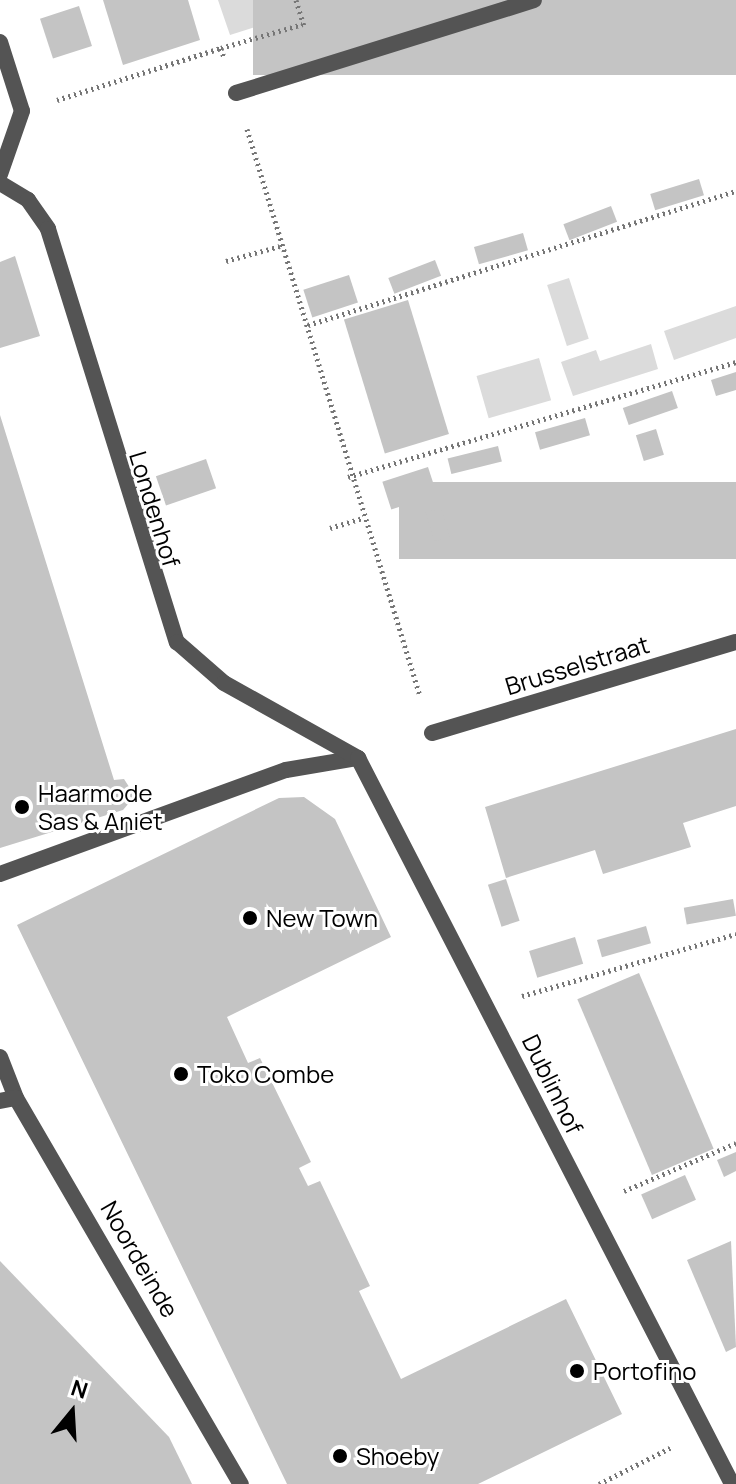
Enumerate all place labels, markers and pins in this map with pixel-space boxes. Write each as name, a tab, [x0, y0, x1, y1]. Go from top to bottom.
place label: Haarmode Sas & Aniet	[38, 779, 163, 835]
marker: Haarmode Sas & Aniet	[13, 798, 31, 816]
place label: New Town	[266, 904, 378, 932]
marker: New Town	[241, 909, 259, 927]
place label: Toko Combe	[197, 1060, 334, 1088]
marker: Toko Combe	[172, 1065, 190, 1083]
place label: Portofino	[593, 1357, 696, 1385]
marker: Portofino	[568, 1362, 586, 1380]
place label: Shoeby	[356, 1442, 440, 1470]
marker: Shoeby	[331, 1447, 349, 1465]

